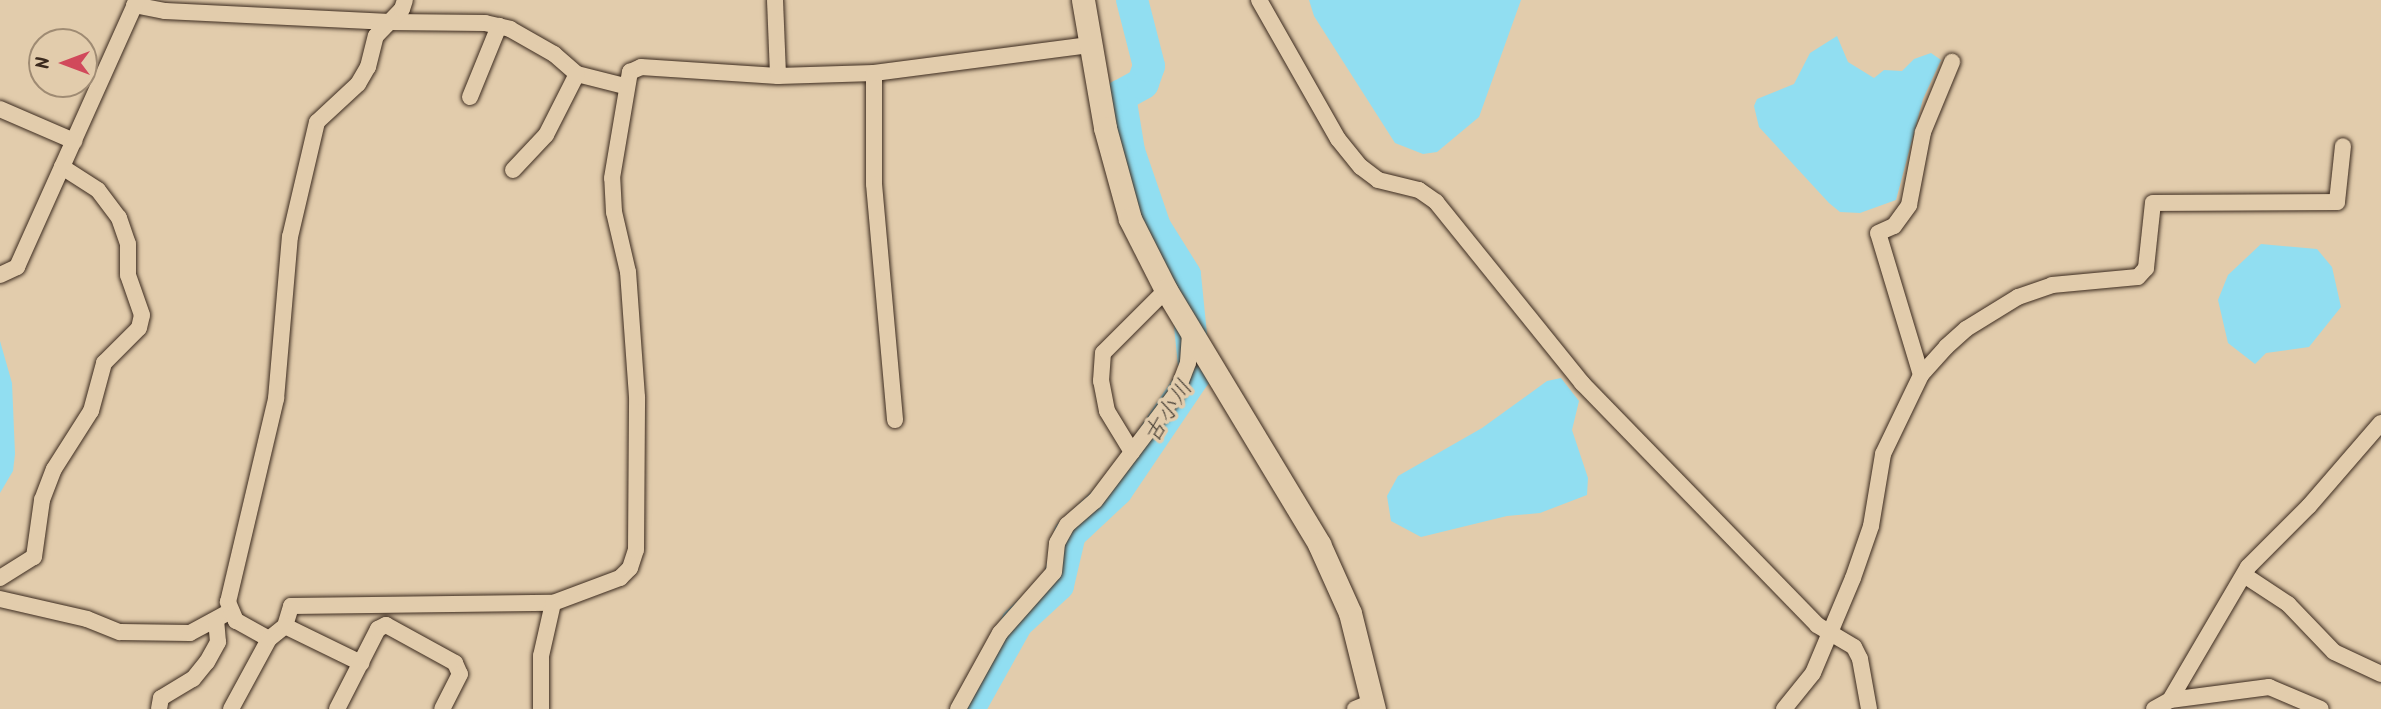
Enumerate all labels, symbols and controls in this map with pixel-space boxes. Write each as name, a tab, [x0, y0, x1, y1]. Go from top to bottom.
north arrow	[28, 28, 98, 98]
text: N	[29, 57, 59, 69]
water label: 古小川	[1139, 376, 1199, 448]

